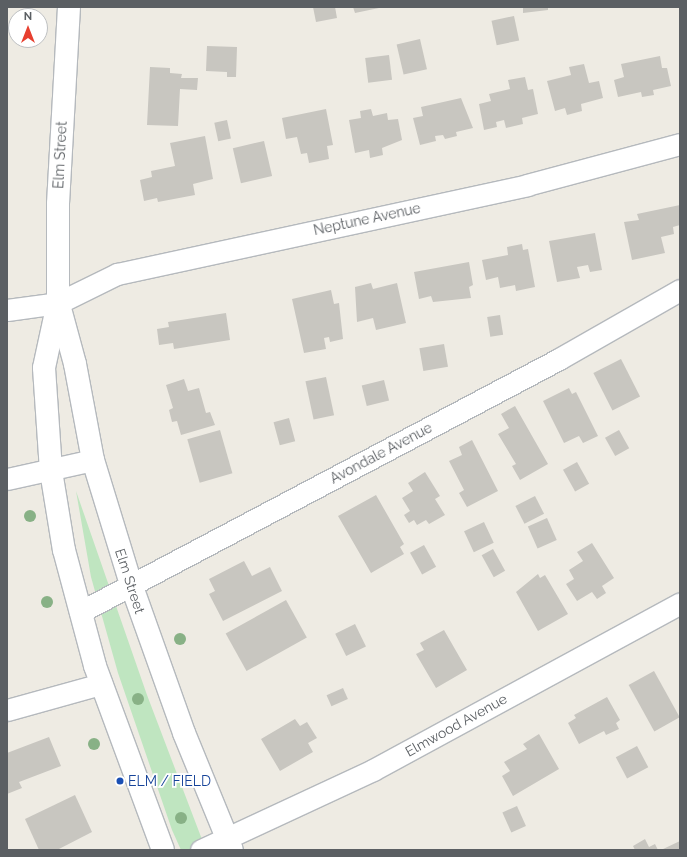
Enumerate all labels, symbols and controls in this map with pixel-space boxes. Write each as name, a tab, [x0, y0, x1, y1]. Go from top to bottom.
north arrow	[8, 8, 48, 48]
text: N	[24, 10, 32, 23]
street label: Elm Street	[50, 121, 70, 189]
street label: Neptune Avenue	[312, 199, 422, 239]
street label: Avondale Avenue	[327, 419, 435, 487]
street label: Elm Street	[112, 546, 148, 616]
street label: Elmwood Avenue	[402, 690, 510, 760]
place label: ELM / FIELD	[128, 773, 211, 789]
marker: ELM / FIELD	[115, 776, 125, 786]

